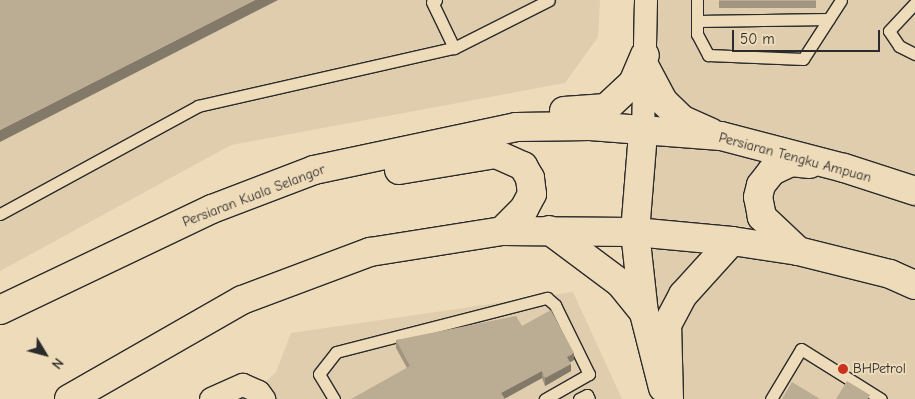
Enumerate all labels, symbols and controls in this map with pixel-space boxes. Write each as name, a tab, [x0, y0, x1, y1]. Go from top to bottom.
scale bar	[735, 20, 882, 52]
text: 50 m	[740, 30, 775, 48]
street label: Persiaran Tengku Ampuan	[717, 130, 873, 186]
street label: Persiaran Kuala Selangor	[180, 161, 328, 231]
north arrow	[20, 329, 70, 379]
text: N	[48, 355, 67, 372]
place label: BHPetrol	[853, 361, 906, 377]
marker: BHPetrol	[837, 363, 849, 375]

